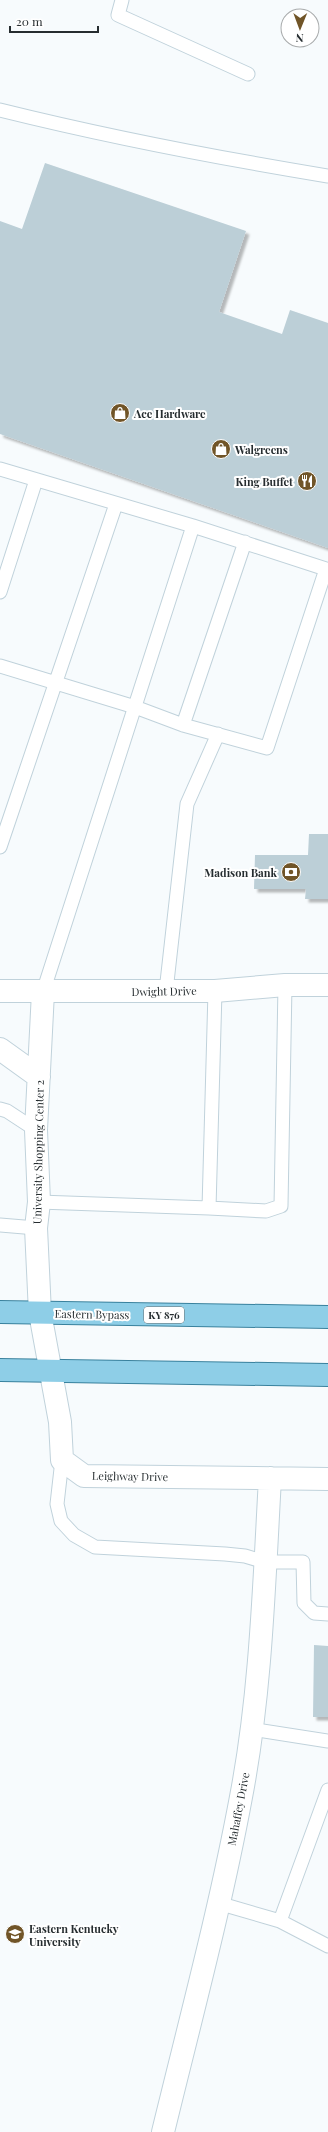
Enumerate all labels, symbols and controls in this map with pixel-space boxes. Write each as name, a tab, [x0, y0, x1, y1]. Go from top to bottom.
scale bar	[10, 8, 98, 34]
north arrow	[280, 8, 320, 48]
text: 20 m	[16, 13, 43, 29]
text: N	[296, 31, 304, 46]
shop icon: Ace Hardware	[109, 402, 131, 424]
place label: Ace Hardware	[133, 406, 206, 421]
shop icon: Walgreens	[210, 438, 232, 460]
place label: Walgreens	[234, 442, 288, 457]
restaurant icon: King Buffet	[296, 470, 318, 492]
place label: King Buffet	[236, 474, 293, 489]
bank icon: Madison Bank	[280, 861, 302, 883]
place label: Madison Bank	[204, 865, 278, 880]
street label: Dwight Drive	[131, 983, 197, 999]
street label: University Shopping Center 2	[29, 1080, 47, 1224]
street label: Eastern Bypass	[55, 1306, 130, 1322]
road number: KY 876	[144, 1307, 184, 1323]
street label: Leighway Drive	[92, 1468, 169, 1484]
street label: Mahaffey Drive	[224, 1771, 253, 1847]
place label: Eastern Kentucky University	[29, 1921, 119, 1949]
school or university icon: Eastern Kentucky University	[4, 1923, 26, 1945]

